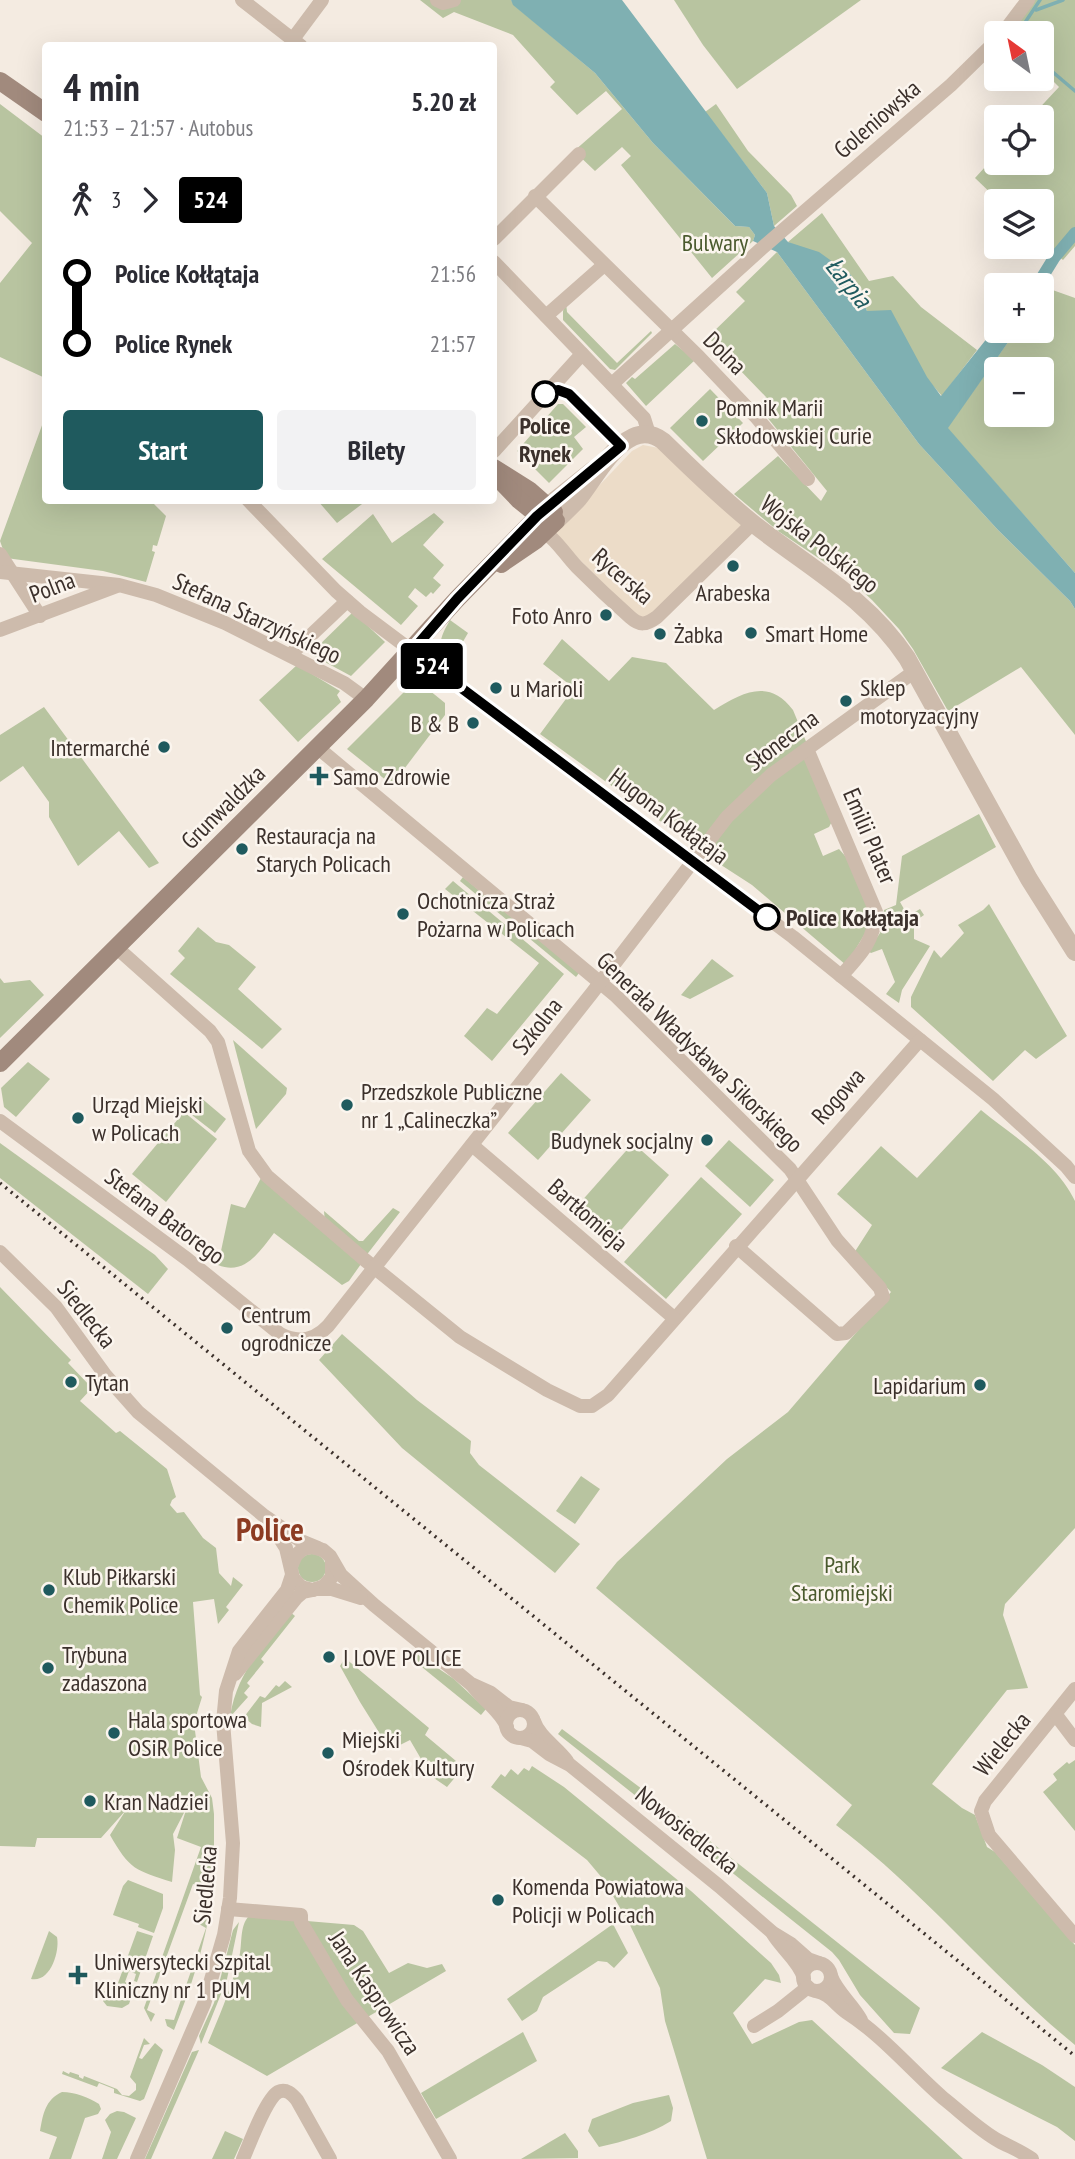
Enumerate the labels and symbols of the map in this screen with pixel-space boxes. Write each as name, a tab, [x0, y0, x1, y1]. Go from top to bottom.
north arrow	[984, 21, 1054, 91]
street label: Goleniowska	[827, 73, 927, 165]
park label: Bulwary	[682, 227, 748, 258]
water label: Łarpia	[819, 250, 880, 315]
street label: Dolna	[697, 325, 753, 381]
marker: Police Rynek	[532, 381, 558, 407]
place label: Pomnik Marii Skłodowskiej Curie	[716, 392, 872, 451]
place label: Police Rynek	[519, 410, 571, 469]
marker: Pomnik Marii Skłodowskiej Curie	[694, 413, 710, 429]
street label: Wojska Polskiego	[754, 488, 886, 600]
street label: Rycerska	[586, 541, 660, 611]
marker: Arabeska	[725, 558, 741, 574]
street label: Polna	[25, 564, 79, 610]
street label: Stefana Starzyńskiego	[168, 566, 346, 670]
place label: Arabeska	[696, 577, 770, 608]
place label: Foto Anro	[512, 600, 592, 631]
marker: Foto Anro	[598, 607, 614, 623]
place label: Smart Home	[765, 618, 868, 649]
place label: Żabka	[674, 619, 723, 650]
marker: Smart Home	[743, 625, 759, 641]
marker: Żabka	[652, 626, 668, 642]
line badge: 524	[392, 643, 472, 689]
place label: Sklep motoryzacyjny	[860, 672, 979, 731]
place label: u Marioli	[510, 673, 583, 704]
marker: u Marioli	[488, 680, 504, 696]
marker: Sklep motoryzacyjny	[838, 693, 854, 709]
street label: Słoneczna	[739, 702, 825, 778]
place label: B & B	[410, 708, 459, 739]
marker: B & B	[465, 715, 481, 731]
place label: Intermarché	[50, 732, 150, 763]
marker: Intermarché	[156, 739, 172, 755]
street label: Grunwaldzka	[174, 758, 272, 856]
place label: Samo Zdrowie	[333, 761, 451, 792]
street label: Hugona Kołłątaja	[603, 761, 735, 871]
marker: Samo Zdrowie	[311, 768, 327, 784]
street label: Emilii Plater	[836, 783, 904, 889]
place label: Restauracja na Starych Policach	[256, 820, 391, 879]
marker: Restauracja na Starych Policach	[234, 841, 250, 857]
place label: Ochotnicza Straż Pożarna w Policach	[417, 885, 575, 944]
place label: Police Kołłątaja	[786, 902, 919, 933]
marker: Police Kołłątaja	[754, 904, 780, 930]
marker: Ochotnicza Straż Pożarna w Policach	[395, 906, 411, 922]
street label: Generała Władysława Sikorskiego	[590, 945, 810, 1159]
street label: Szkolna	[505, 991, 569, 1061]
street label: Rogowa	[805, 1061, 871, 1131]
place label: Przedszkole Publiczne nr 1 „Calineczka”	[361, 1076, 542, 1135]
place label: Urząd Miejski w Policach	[92, 1089, 203, 1148]
marker: Przedszkole Publiczne nr 1 „Calineczka”	[339, 1097, 355, 1113]
marker: Urząd Miejski w Policach	[70, 1110, 86, 1126]
place label: Budynek socjalny	[551, 1125, 693, 1156]
marker: Budynek socjalny	[699, 1132, 715, 1148]
street label: Stefana Batorego	[99, 1161, 231, 1271]
street label: Bartłomieja	[542, 1172, 634, 1258]
street label: Siedlecka	[51, 1274, 123, 1354]
place label: Centrum ogrodnicze	[241, 1299, 331, 1358]
marker: Centrum ogrodnicze	[219, 1320, 235, 1336]
place label: Tytan	[85, 1367, 129, 1398]
place label: Lapidarium	[873, 1370, 966, 1401]
marker: Tytan	[63, 1374, 79, 1390]
marker: Lapidarium	[972, 1377, 988, 1393]
district label: Police	[236, 1508, 304, 1550]
park label: Park Staromiejski	[791, 1549, 893, 1608]
place label: Klub Piłkarski Chemik Police	[63, 1561, 178, 1620]
marker: Klub Piłkarski Chemik Police	[41, 1582, 57, 1598]
place label: Trybuna zadaszona	[62, 1639, 147, 1698]
place label: I LOVE POLICE	[343, 1642, 462, 1673]
marker: I LOVE POLICE	[321, 1649, 337, 1665]
marker: Trybuna zadaszona	[40, 1660, 56, 1676]
place label: Hala sportowa OSiR Police	[128, 1704, 247, 1763]
street label: Wielecka	[967, 1705, 1037, 1783]
place label: Miejski Ośrodek Kultury	[342, 1724, 474, 1783]
marker: Hala sportowa OSiR Police	[106, 1725, 122, 1741]
marker: Miejski Ośrodek Kultury	[320, 1745, 336, 1761]
street label: Nowosiedlecka	[629, 1779, 745, 1881]
place label: Kran Nadziei	[104, 1786, 209, 1817]
marker: Kran Nadziei	[82, 1793, 98, 1809]
street label: Siedlecka	[186, 1845, 224, 1925]
place label: Komenda Powiatowa Policji w Policach	[512, 1871, 684, 1930]
marker: Komenda Powiatowa Policji w Policach	[490, 1892, 506, 1908]
street label: Jana Kasprowicza	[322, 1924, 428, 2061]
place label: Uniwersytecki Szpital Kliniczny nr 1 PUM	[94, 1946, 271, 2005]
marker: Uniwersytecki Szpital Kliniczny nr 1 PUM	[68, 1965, 88, 1985]

